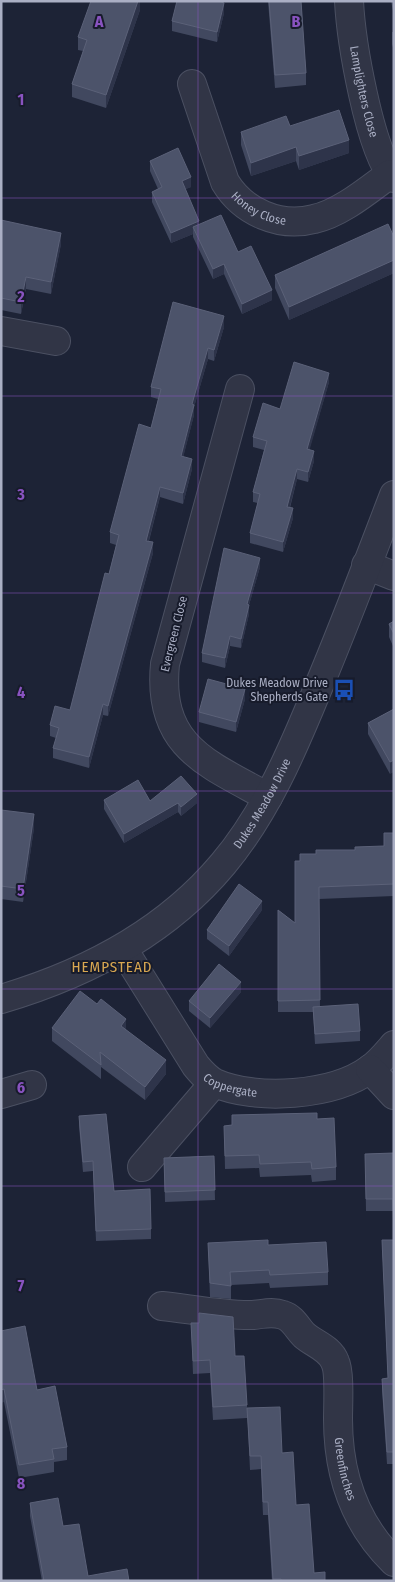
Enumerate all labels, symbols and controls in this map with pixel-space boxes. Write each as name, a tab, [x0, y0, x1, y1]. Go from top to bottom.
text: A	[94, 12, 104, 31]
text: B	[292, 12, 301, 31]
street label: Lamplighters Close	[347, 45, 381, 139]
text: 1	[18, 90, 24, 109]
street label: Honey Close	[228, 189, 287, 228]
text: 2	[16, 287, 25, 306]
text: 3	[16, 485, 25, 504]
street label: Evergreen Close	[158, 595, 190, 673]
place label: Dukes Meadow Drive Shepherds Gate	[226, 676, 328, 704]
bus stop icon: Dukes Meadow Drive Shepherds Gate	[331, 677, 357, 703]
text: 4	[17, 683, 25, 702]
street label: Dukes Meadow Drive	[231, 756, 294, 851]
text: 5	[17, 881, 25, 900]
district label: HEMPSTEAD	[71, 958, 153, 976]
street label: Coppergate	[200, 1070, 258, 1100]
text: 6	[17, 1078, 25, 1097]
text: 7	[18, 1276, 25, 1295]
street label: Greenfinches	[332, 1437, 359, 1502]
text: 8	[17, 1474, 26, 1493]

